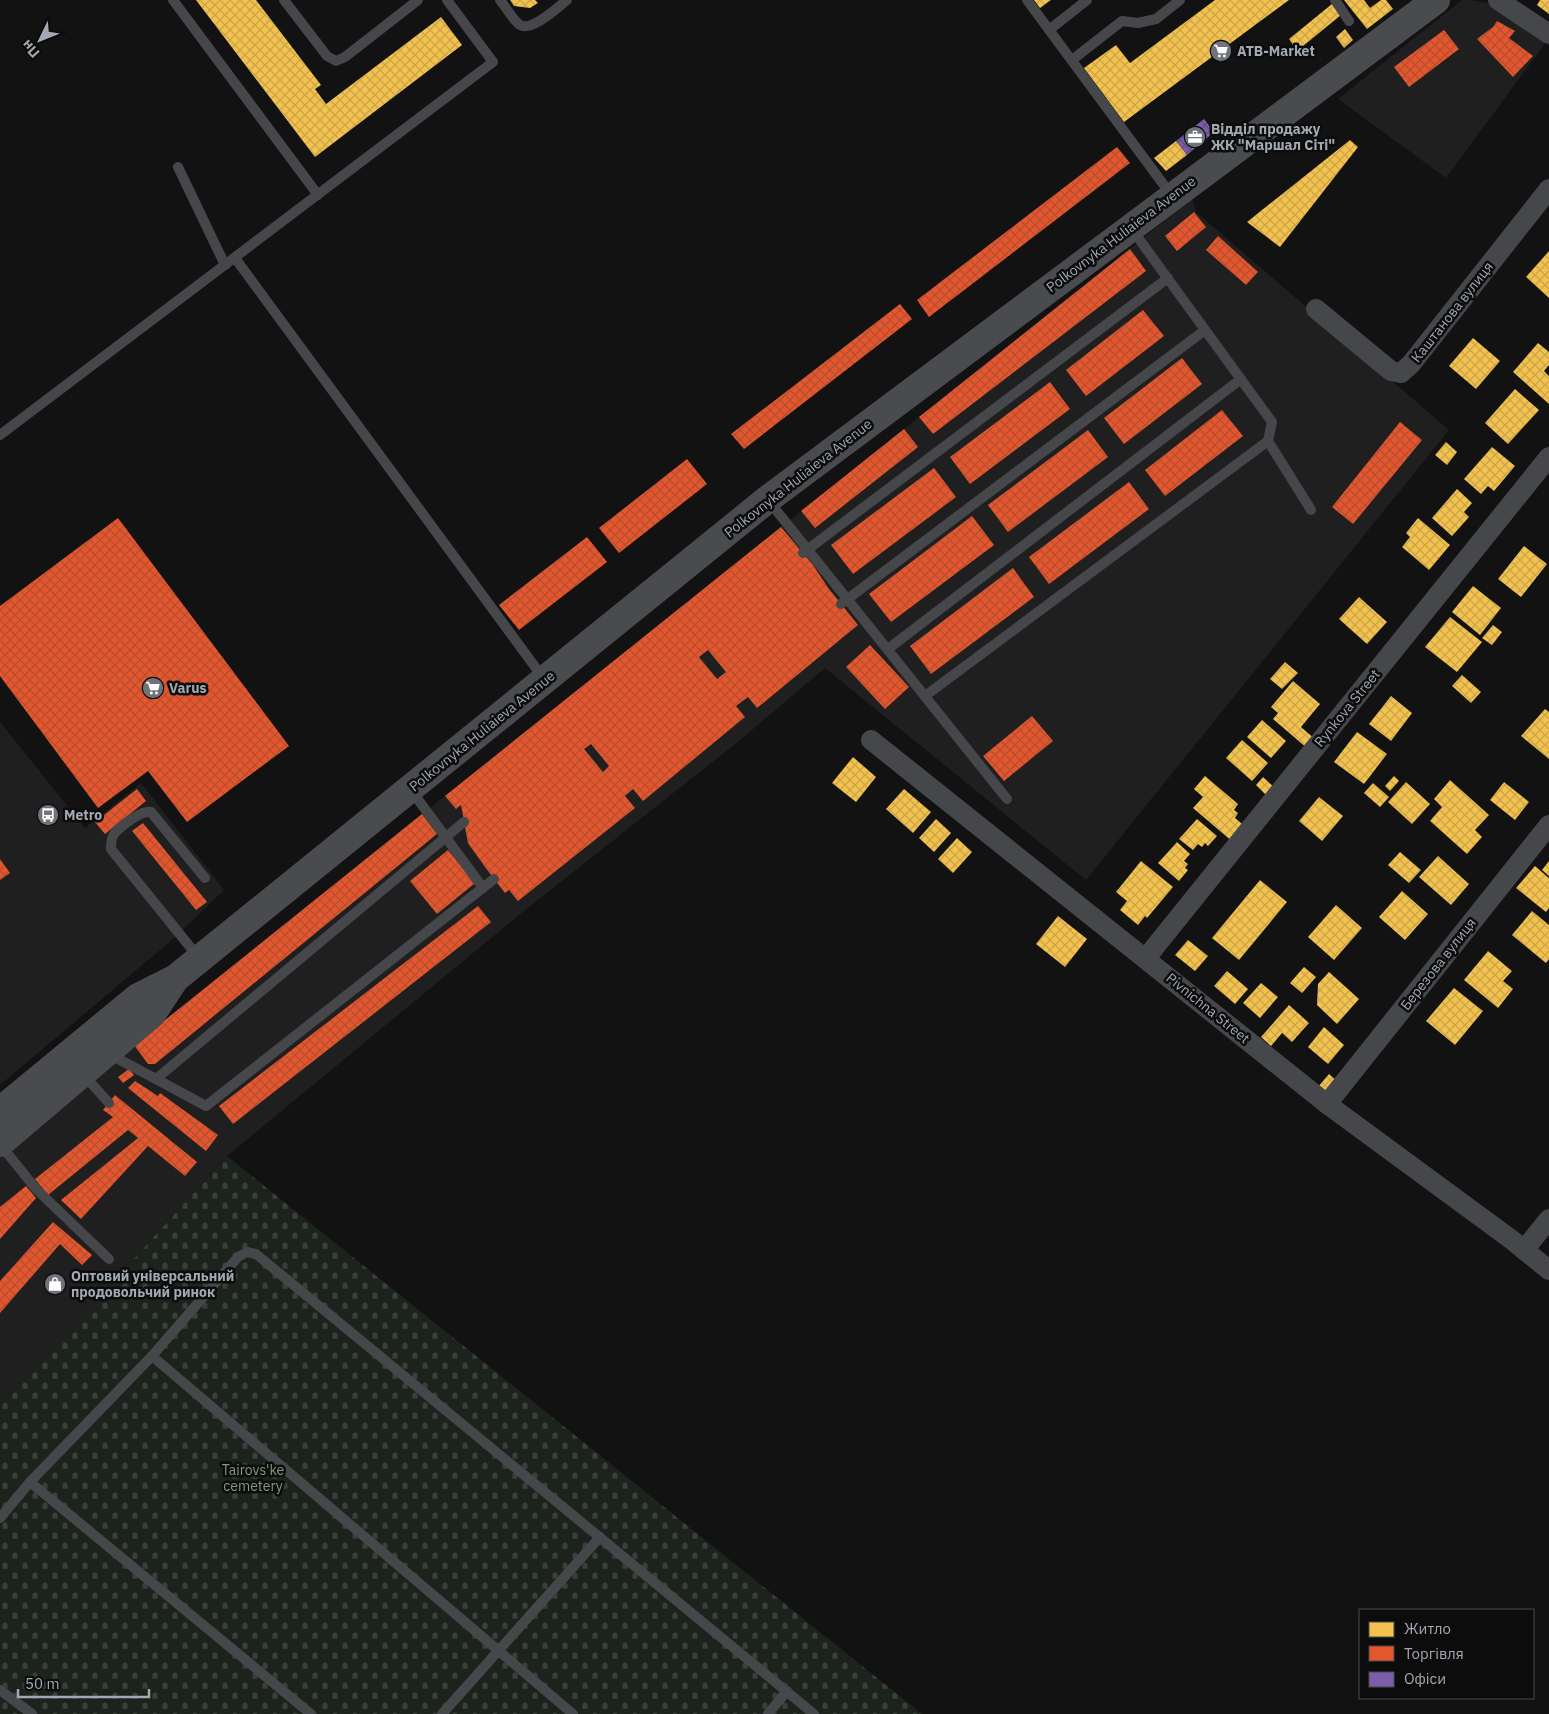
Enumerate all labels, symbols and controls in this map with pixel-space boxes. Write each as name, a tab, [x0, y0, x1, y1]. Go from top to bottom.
north arrow	[15, 15, 65, 65]
text: Пн	[18, 36, 43, 62]
supermarket icon: ATB-Market	[1209, 39, 1233, 63]
place label: ATB-Market	[1237, 42, 1315, 60]
place label: Відділ продажу ЖК "Маршал Сіті"	[1211, 120, 1335, 154]
office icon: Відділ продажу ЖК "Маршал Сіті"	[1183, 125, 1207, 149]
street label: Polkovnyka Huliaieva Avenue	[1043, 172, 1200, 296]
street label: Каштанова вулиця	[1407, 258, 1497, 366]
street label: Polkovnyka Huliaieva Avenue	[721, 415, 876, 541]
street label: Rynkova Street	[1310, 665, 1384, 750]
street label: Polkovnyka Huliaieva Avenue	[405, 666, 559, 795]
supermarket icon: Varus	[141, 676, 165, 700]
place label: Varus	[169, 679, 207, 697]
bus stop icon: Metro	[36, 803, 60, 827]
place label: Metro	[64, 806, 102, 824]
street label: Березова вулиця	[1396, 914, 1480, 1014]
street label: Pivnichna Street	[1163, 969, 1254, 1047]
place label: Оптовий універсальний продовольчий ринок	[71, 1267, 234, 1301]
shop icon: Оптовий універсальний продовольчий ринок	[43, 1272, 67, 1296]
park label: Tairovs'ke cemetery	[222, 1461, 285, 1495]
legend	[1359, 1609, 1534, 1699]
text: Житло	[1404, 1619, 1451, 1638]
text: Торгівля	[1404, 1644, 1464, 1663]
scale bar	[18, 1666, 149, 1698]
text: Офіси	[1404, 1669, 1446, 1688]
text: 50 m	[25, 1674, 60, 1693]

